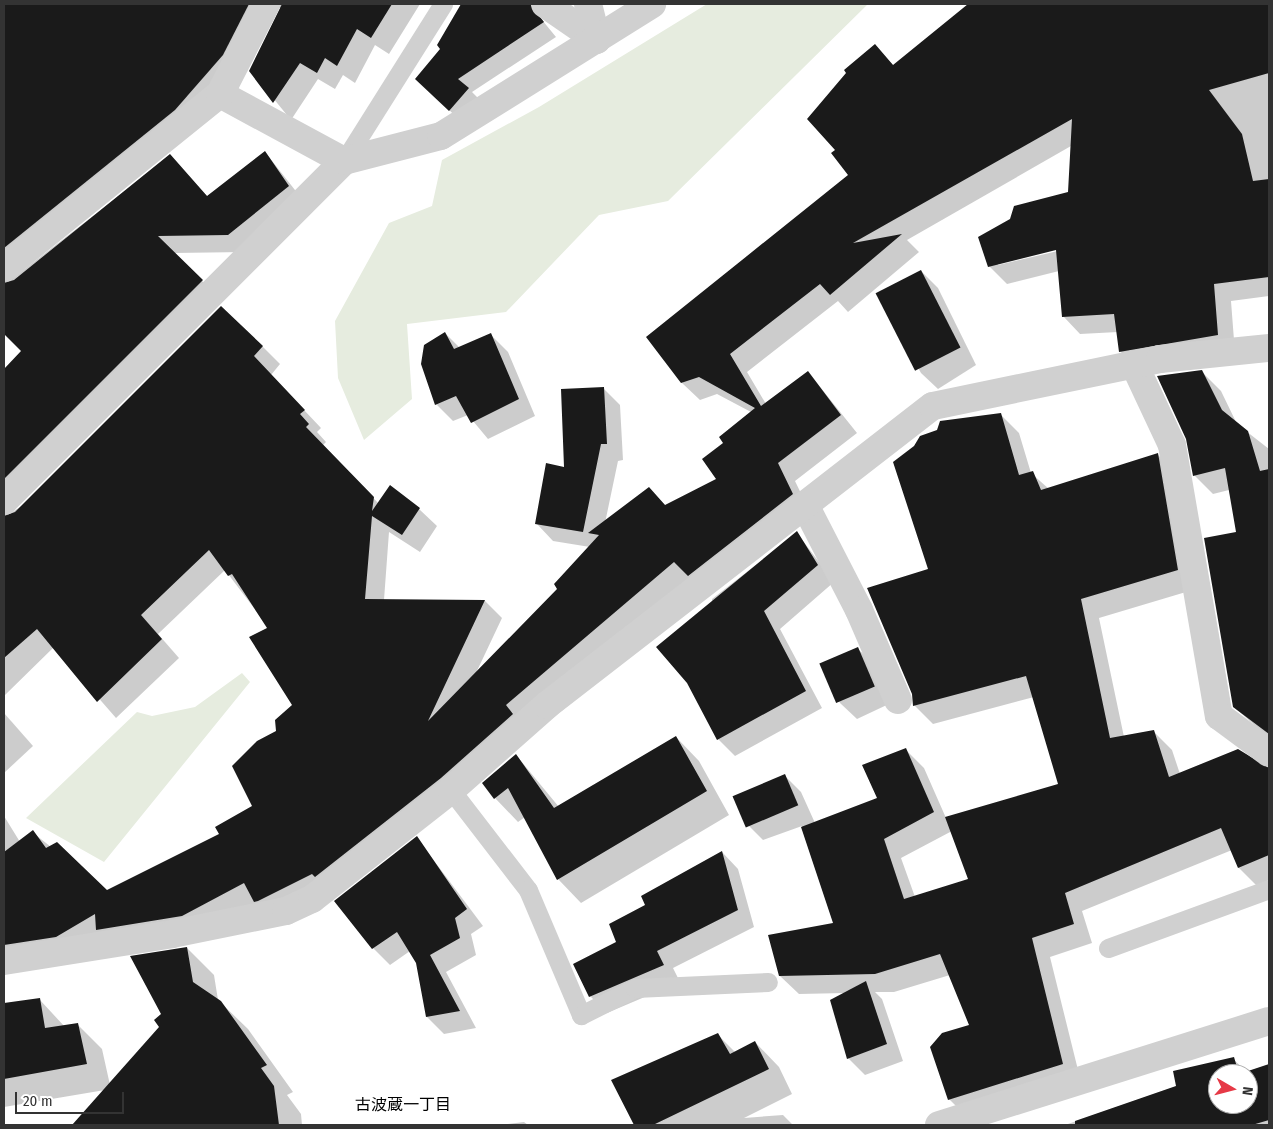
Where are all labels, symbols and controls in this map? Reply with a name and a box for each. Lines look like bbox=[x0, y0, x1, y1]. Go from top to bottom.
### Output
north arrow bbox=[1208, 1064, 1258, 1114]
scale bar bbox=[18, 1082, 126, 1114]
text: N bbox=[1238, 1086, 1256, 1096]
text: 20 m bbox=[23, 1092, 53, 1110]
district label: 古波蔵一丁目 bbox=[355, 1095, 451, 1115]

